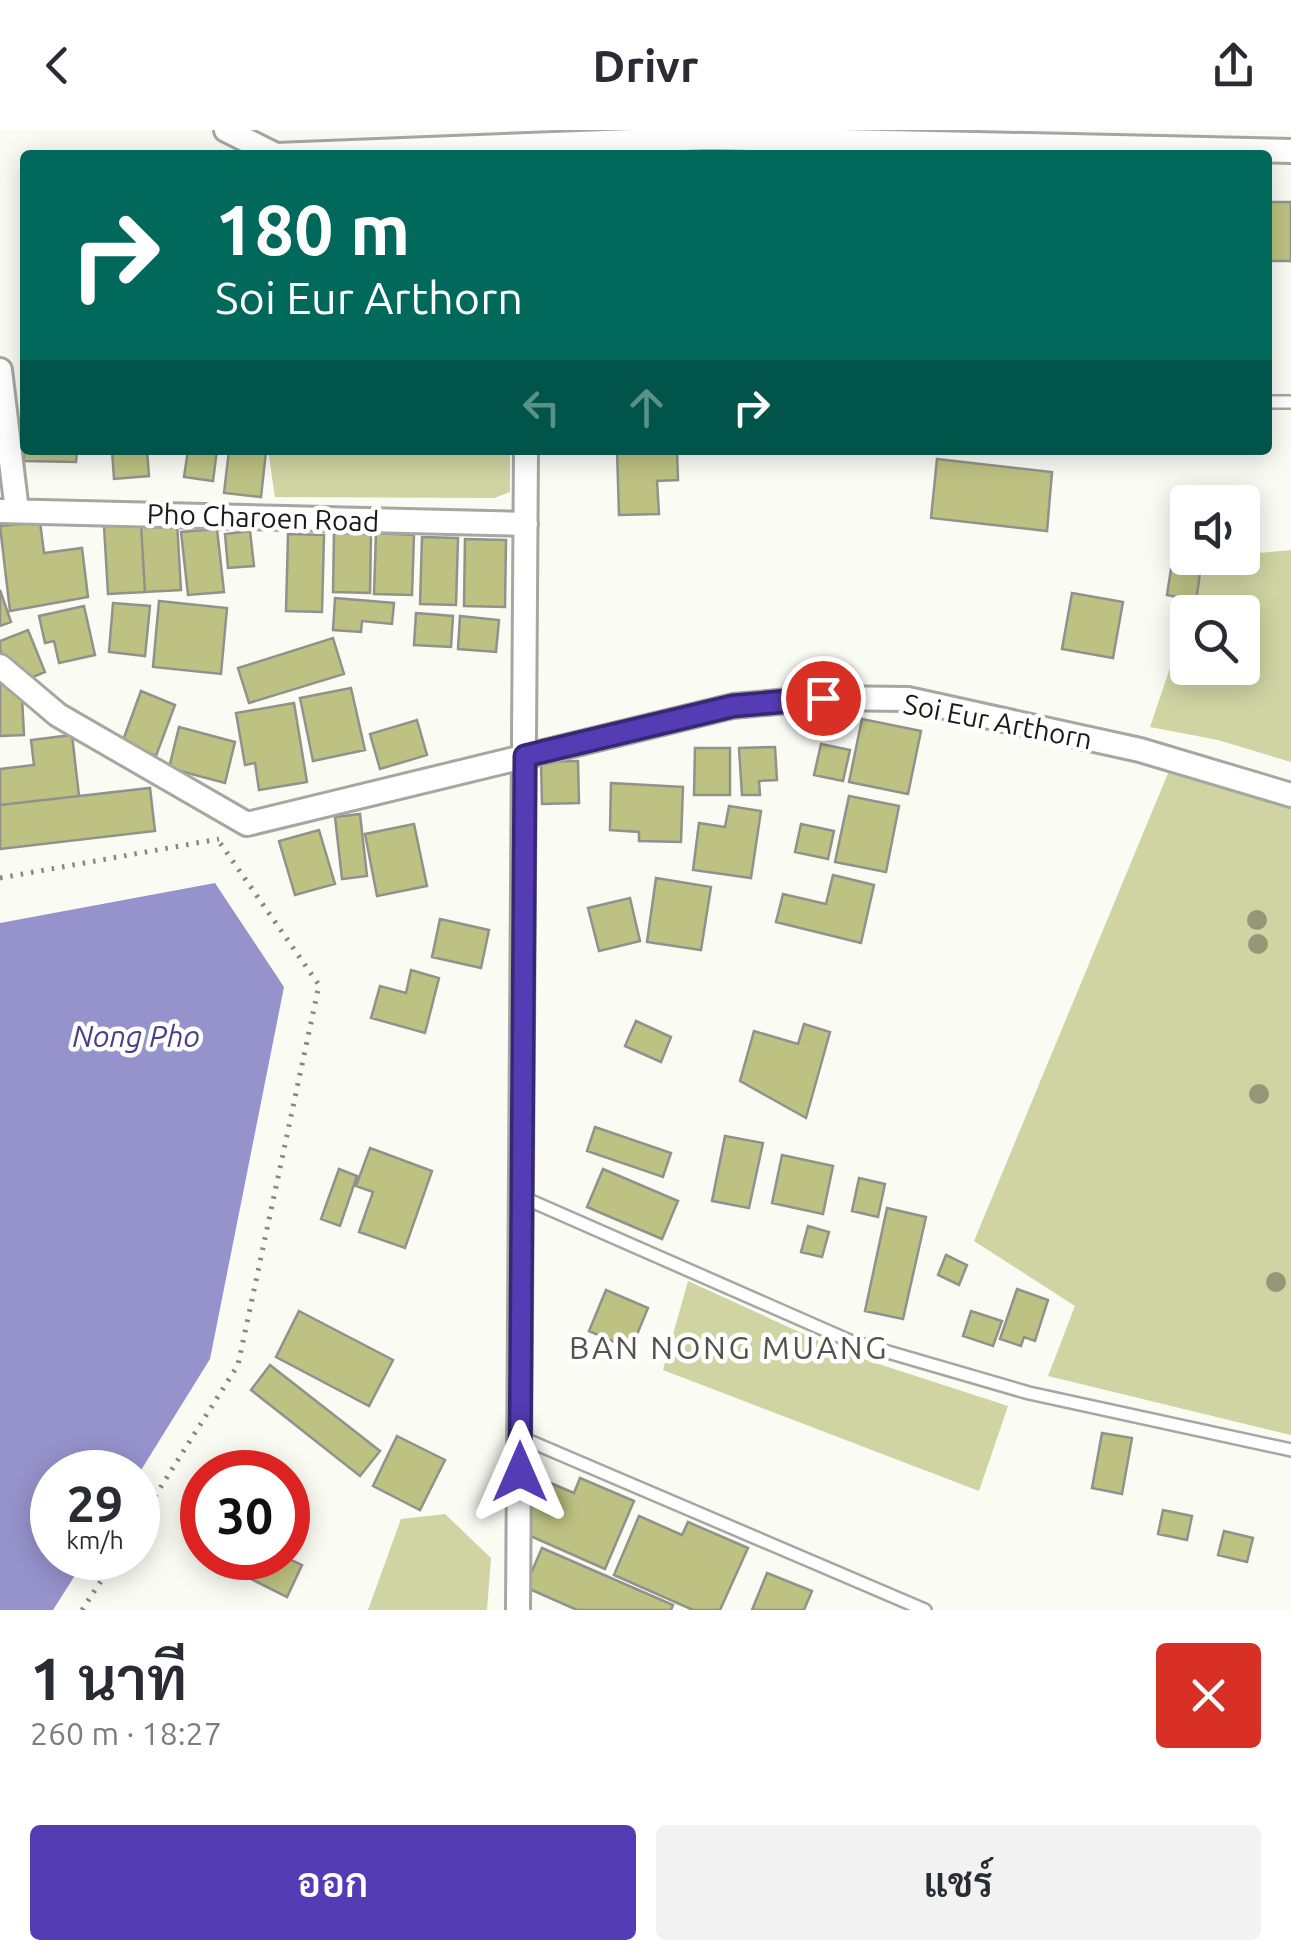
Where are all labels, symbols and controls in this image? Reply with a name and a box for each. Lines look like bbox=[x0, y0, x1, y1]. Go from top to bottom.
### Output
icon: back bbox=[30, 38, 85, 93]
icon: share bbox=[1206, 38, 1261, 93]
text: Drivr bbox=[593, 40, 698, 91]
icon: right bbox=[50, 190, 180, 320]
text: 180 m bbox=[215, 190, 410, 268]
text: Soi Eur Arthorn bbox=[215, 272, 523, 323]
icon: left bbox=[514, 380, 569, 435]
icon: ahead bbox=[619, 380, 674, 435]
icon: right bbox=[724, 380, 779, 435]
map controls bbox=[1170, 485, 1260, 685]
button: sound bbox=[1170, 485, 1260, 575]
street label: Pho Charoen Road bbox=[146, 497, 380, 537]
button: search bbox=[1170, 595, 1260, 685]
pin bbox=[781, 656, 866, 741]
icon: arrive bbox=[796, 671, 851, 726]
street label: Soi Eur Arthorn bbox=[901, 688, 1095, 754]
water label: Nong Pho bbox=[72, 1019, 200, 1053]
district label: BAN NONG MUANG bbox=[569, 1329, 889, 1365]
position arrow bbox=[468, 1420, 572, 1524]
speed limit sign: 30 bbox=[180, 1450, 310, 1580]
text: 29 bbox=[67, 1475, 123, 1531]
text: km/h bbox=[66, 1526, 124, 1554]
button: close bbox=[1156, 1643, 1261, 1748]
text: 1 นาที bbox=[30, 1644, 187, 1711]
text: 260 m · 18:27 bbox=[30, 1715, 222, 1751]
button: ออก bbox=[30, 1825, 636, 1940]
button: แชร์ bbox=[656, 1825, 1261, 1940]

